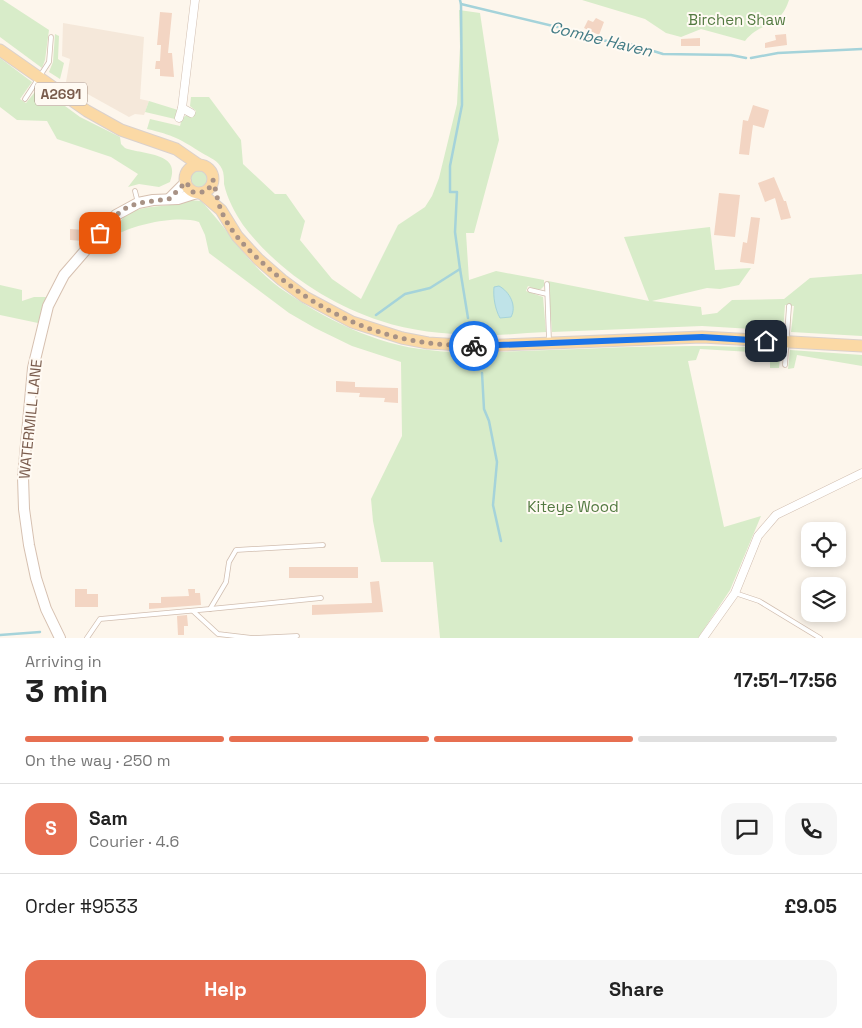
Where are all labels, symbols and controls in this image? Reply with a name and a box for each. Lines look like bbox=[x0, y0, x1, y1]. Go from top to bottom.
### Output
park label: Birchen Shaw bbox=[688, 10, 786, 29]
water label: Combe Haven bbox=[548, 16, 655, 62]
road number: A2691 bbox=[35, 82, 87, 106]
pin bbox=[79, 212, 121, 254]
icon: bag bbox=[86, 219, 114, 247]
pin bbox=[745, 320, 787, 362]
courier bbox=[449, 321, 499, 371]
icon: home bbox=[752, 327, 780, 355]
icon: bike bbox=[460, 332, 488, 360]
street label: WATERMILL LANE bbox=[14, 358, 46, 480]
park label: Kiteye Wood bbox=[527, 497, 619, 516]
map controls bbox=[801, 522, 846, 622]
button: locate bbox=[801, 522, 846, 567]
button: layers bbox=[801, 577, 846, 622]
text: Arriving in bbox=[25, 651, 102, 672]
text: 17:51–17:56 bbox=[734, 668, 837, 693]
text: 3 min bbox=[25, 671, 108, 711]
text: On the way · 250 m bbox=[25, 750, 170, 771]
button: chat bbox=[721, 803, 773, 855]
button: phone bbox=[785, 803, 837, 855]
text: Sam bbox=[89, 806, 128, 831]
text: S bbox=[45, 816, 57, 841]
text: Courier · 4.6 bbox=[89, 831, 179, 852]
text: Order #9533 bbox=[25, 894, 138, 919]
text: £9.05 bbox=[784, 894, 837, 919]
button: Help bbox=[25, 960, 426, 1018]
button: Share bbox=[436, 960, 837, 1018]

